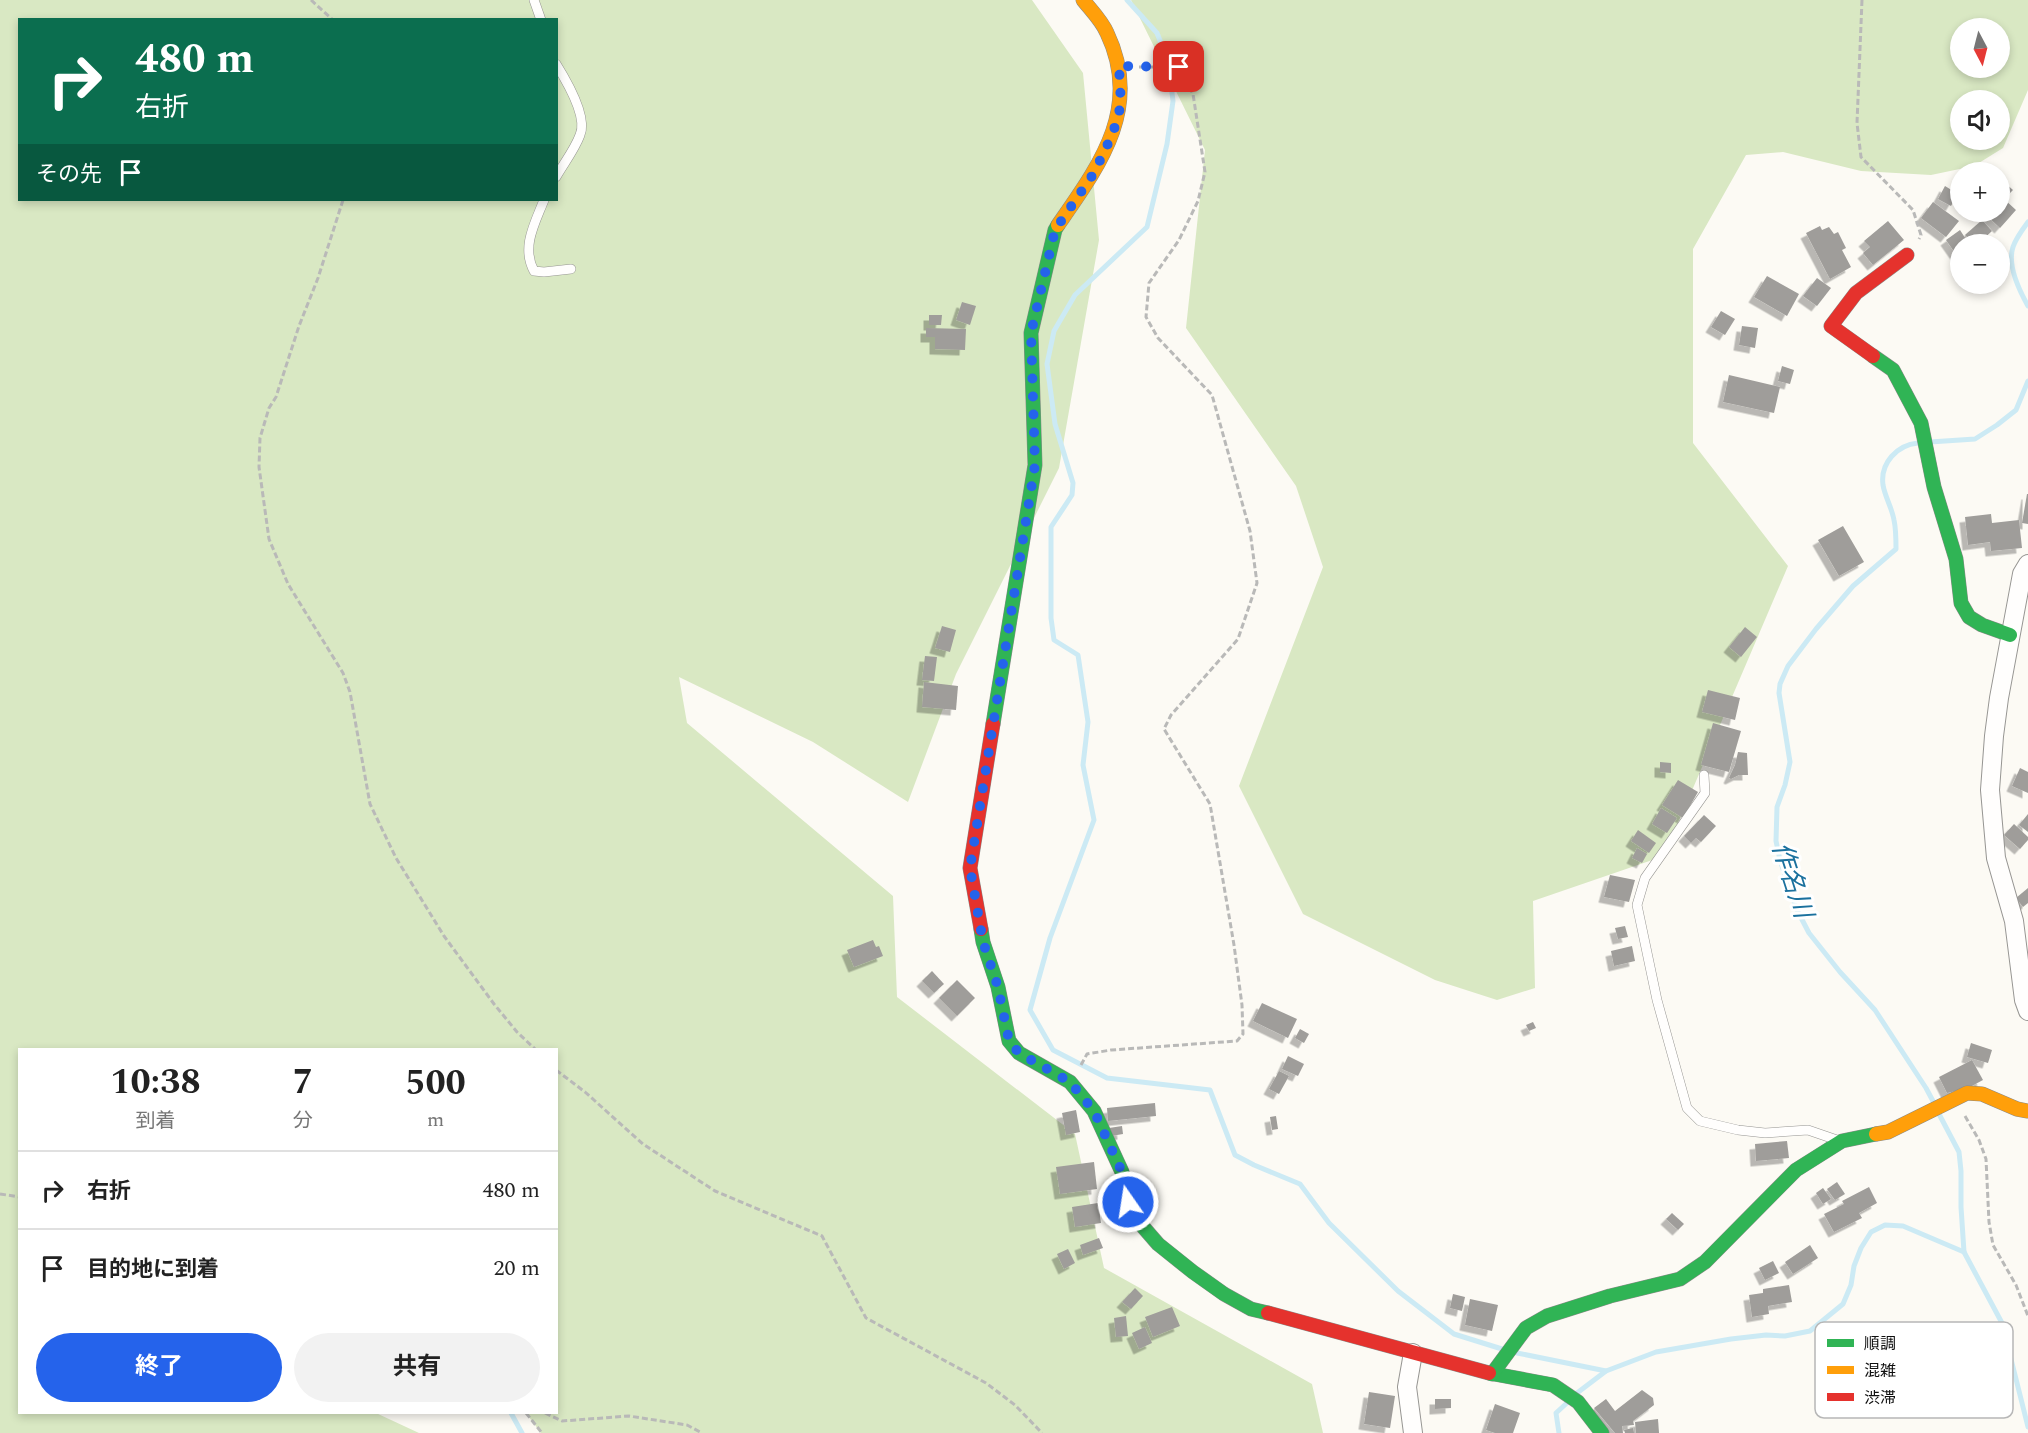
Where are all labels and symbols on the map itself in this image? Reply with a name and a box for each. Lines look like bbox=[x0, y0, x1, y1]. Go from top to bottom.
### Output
north arrow bbox=[1950, 18, 2010, 78]
pin bbox=[1153, 41, 1204, 92]
water label: 作名川 bbox=[1761, 837, 1824, 926]
position arrow bbox=[1096, 1170, 1160, 1234]
legend bbox=[1815, 1322, 2013, 1418]
text: 順調 bbox=[1864, 1332, 1896, 1356]
text: 混雑 bbox=[1864, 1359, 1896, 1383]
text: 渋滞 bbox=[1864, 1386, 1896, 1410]

